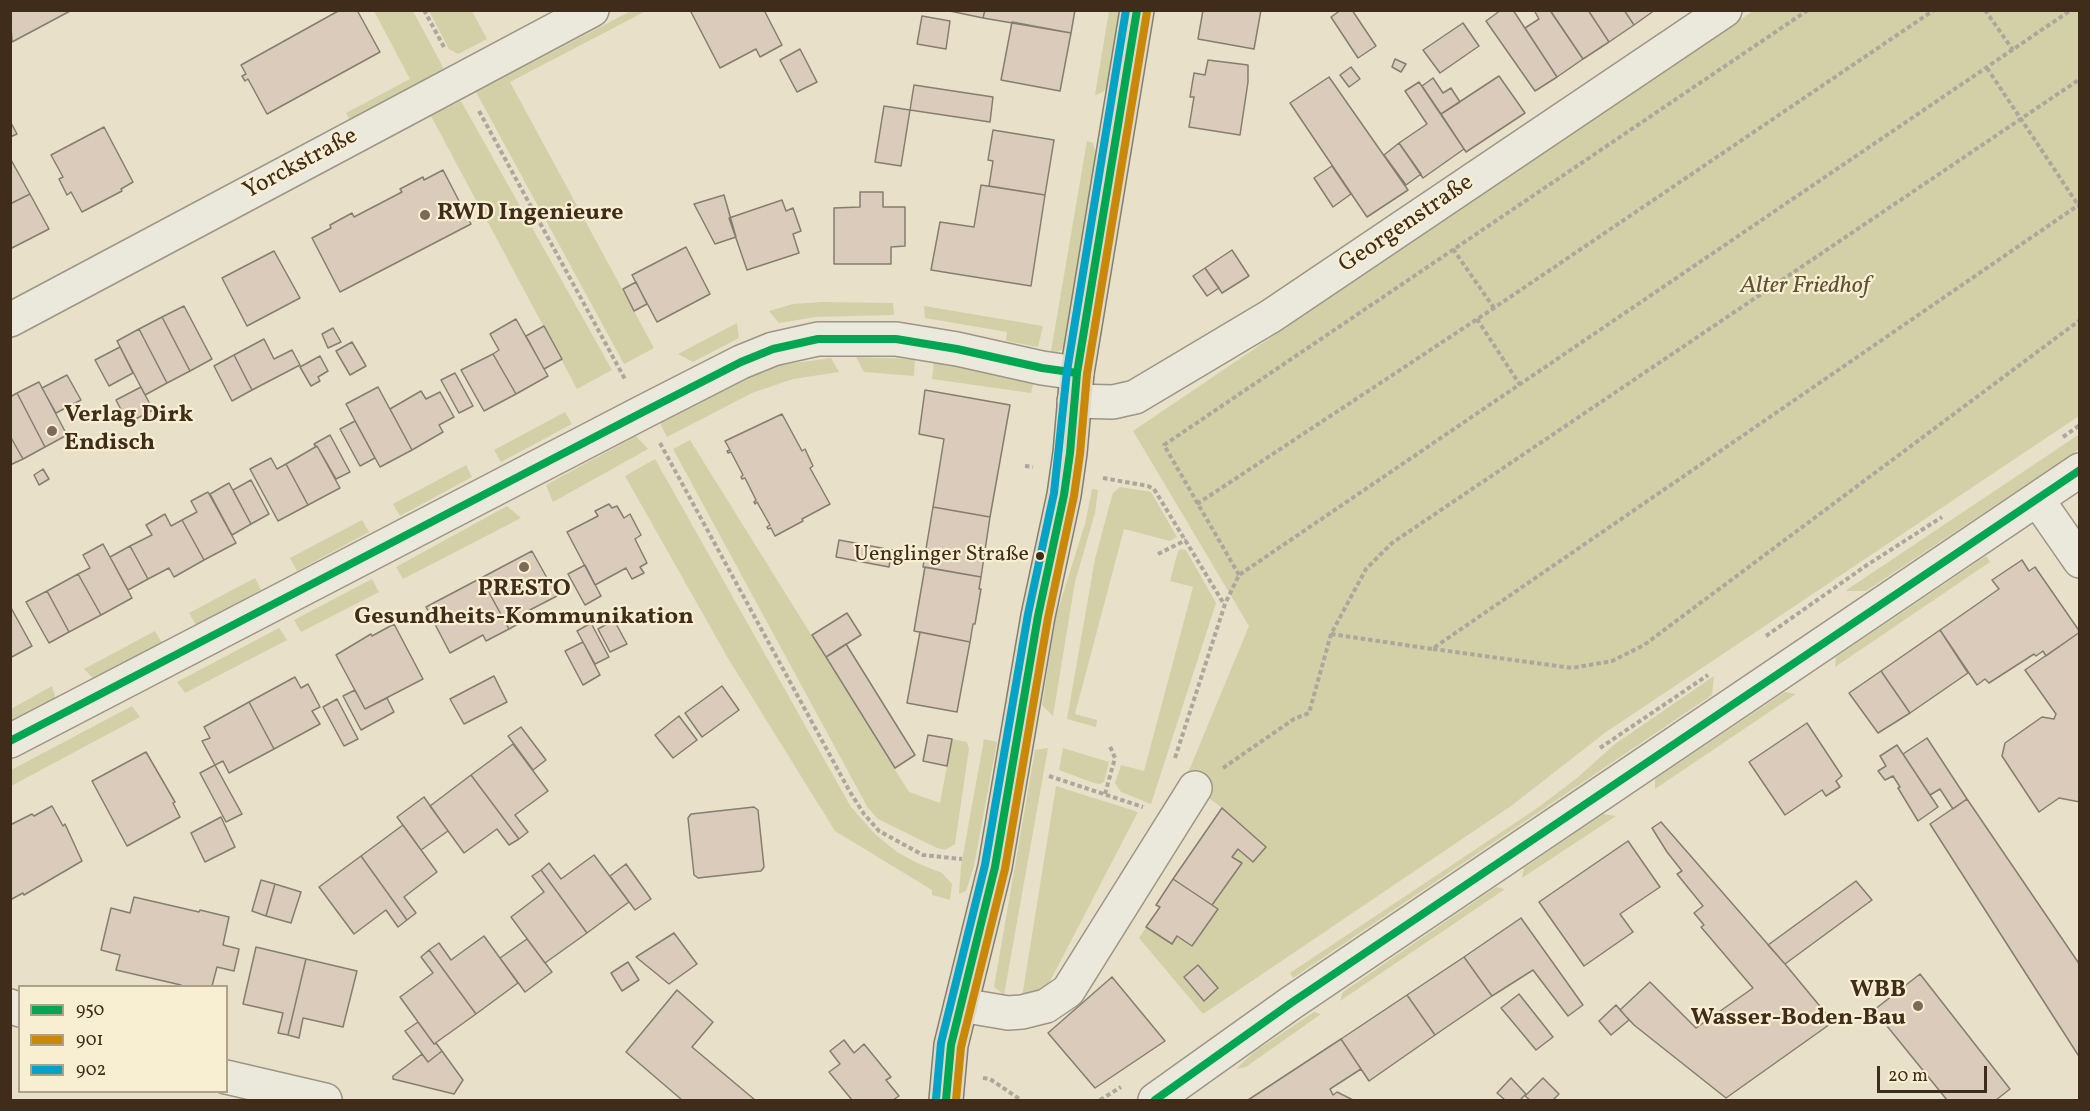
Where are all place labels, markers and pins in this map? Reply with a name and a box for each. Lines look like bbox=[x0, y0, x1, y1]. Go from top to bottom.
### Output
place label: RWD Ingenieure bbox=[437, 201, 624, 229]
marker: RWD Ingenieure bbox=[418, 208, 432, 222]
place label: Verlag Dirk Endisch bbox=[64, 403, 193, 459]
marker: Verlag Dirk Endisch bbox=[45, 424, 59, 438]
place label: Uenglinger Straße bbox=[854, 543, 1029, 569]
marker: Uenglinger Straße bbox=[1034, 550, 1046, 562]
marker: PRESTO Gesundheits-Kommunikation bbox=[517, 560, 531, 574]
place label: PRESTO Gesundheits-Kommunikation bbox=[354, 577, 694, 633]
place label: WBB Wasser-Boden-Bau bbox=[1690, 978, 1906, 1034]
marker: WBB Wasser-Boden-Bau bbox=[1911, 999, 1925, 1013]

